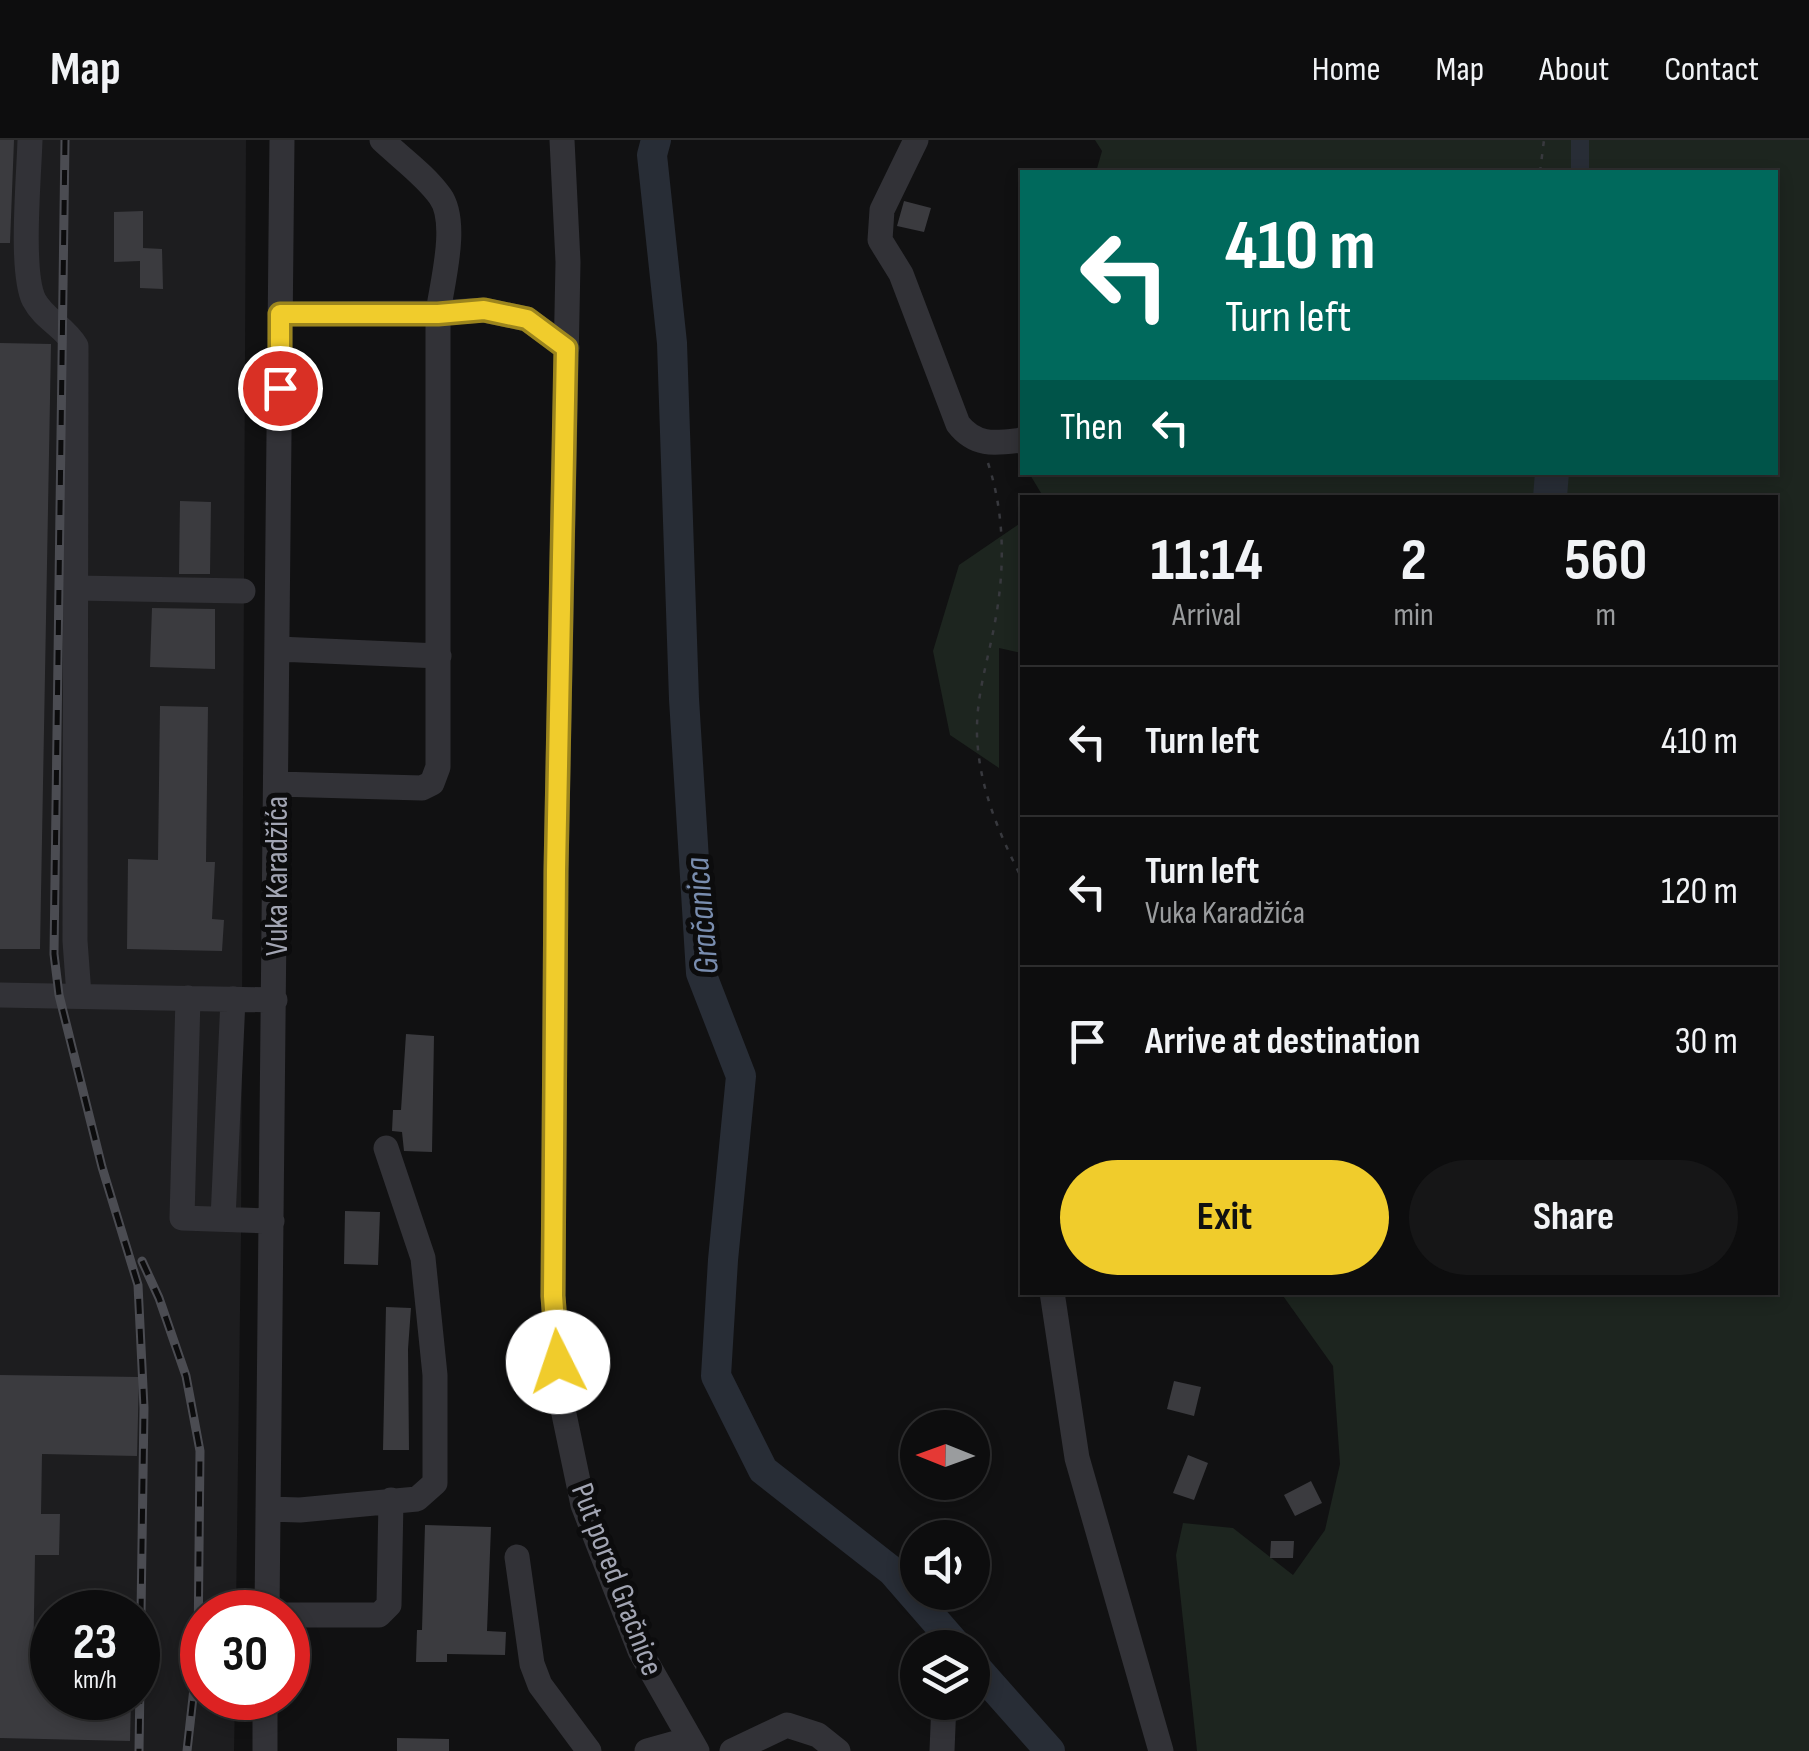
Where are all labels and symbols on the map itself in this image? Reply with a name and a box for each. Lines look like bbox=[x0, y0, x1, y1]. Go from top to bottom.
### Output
pin bbox=[238, 346, 323, 431]
street label: Vuka Karadžića bbox=[258, 796, 297, 956]
water label: Gračanica bbox=[676, 855, 729, 976]
position arrow bbox=[506, 1310, 610, 1414]
north arrow bbox=[900, 1410, 990, 1500]
street label: Put pored Gračnice bbox=[562, 1478, 671, 1681]
speed limit sign: 30 bbox=[180, 1590, 310, 1720]

